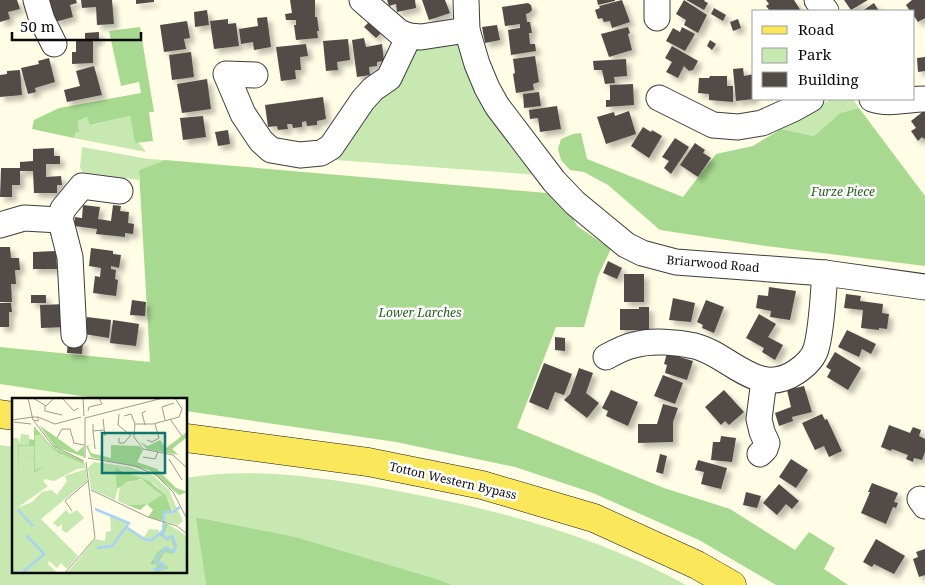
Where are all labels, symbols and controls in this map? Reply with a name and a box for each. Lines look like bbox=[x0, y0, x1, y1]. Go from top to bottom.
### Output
scale bar bbox=[12, 10, 141, 42]
legend bbox=[752, 10, 915, 100]
text: 50 m bbox=[20, 16, 55, 36]
text: Road bbox=[798, 19, 834, 39]
text: Park bbox=[798, 44, 832, 64]
text: Building bbox=[798, 69, 859, 89]
park label: Furze Piece bbox=[810, 183, 875, 200]
street label: Briarwood Road bbox=[666, 251, 761, 276]
park label: Lower Larches bbox=[377, 304, 462, 321]
inset map bbox=[12, 398, 188, 572]
street label: Totton Western Bypass bbox=[388, 458, 518, 503]

